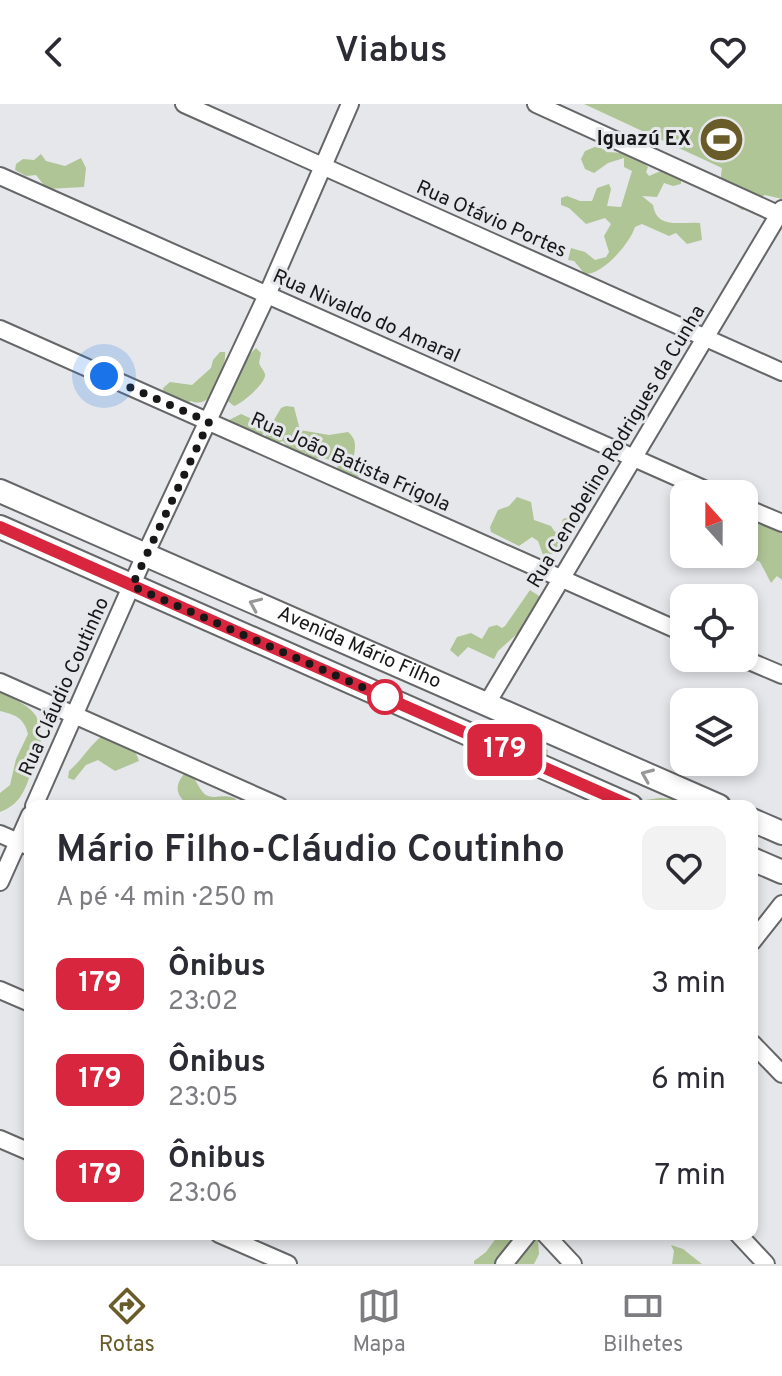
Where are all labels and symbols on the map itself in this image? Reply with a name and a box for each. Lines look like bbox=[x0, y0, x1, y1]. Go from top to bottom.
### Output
sports icon: Iguazú EX bbox=[698, 116, 746, 164]
place label: Iguazú EX bbox=[597, 127, 691, 153]
street label: Rua Otávio Portes bbox=[412, 175, 570, 265]
street label: Rua Nivaldo do Amaral bbox=[268, 264, 464, 370]
street label: Rua Cenobelino Rodrigues da Cunha bbox=[522, 301, 712, 593]
your location bbox=[84, 356, 124, 396]
street label: Rua João Batista Frigola bbox=[246, 407, 454, 519]
north arrow bbox=[670, 480, 758, 568]
street label: Rua Cláudio Coutinho bbox=[14, 593, 116, 781]
one-way arrow bbox=[249, 597, 263, 613]
street label: Avenida Mário Filho bbox=[273, 601, 445, 696]
unlabelled marker bbox=[368, 680, 402, 714]
line badge: 179 bbox=[459, 724, 551, 776]
one-way arrow bbox=[641, 769, 656, 785]

